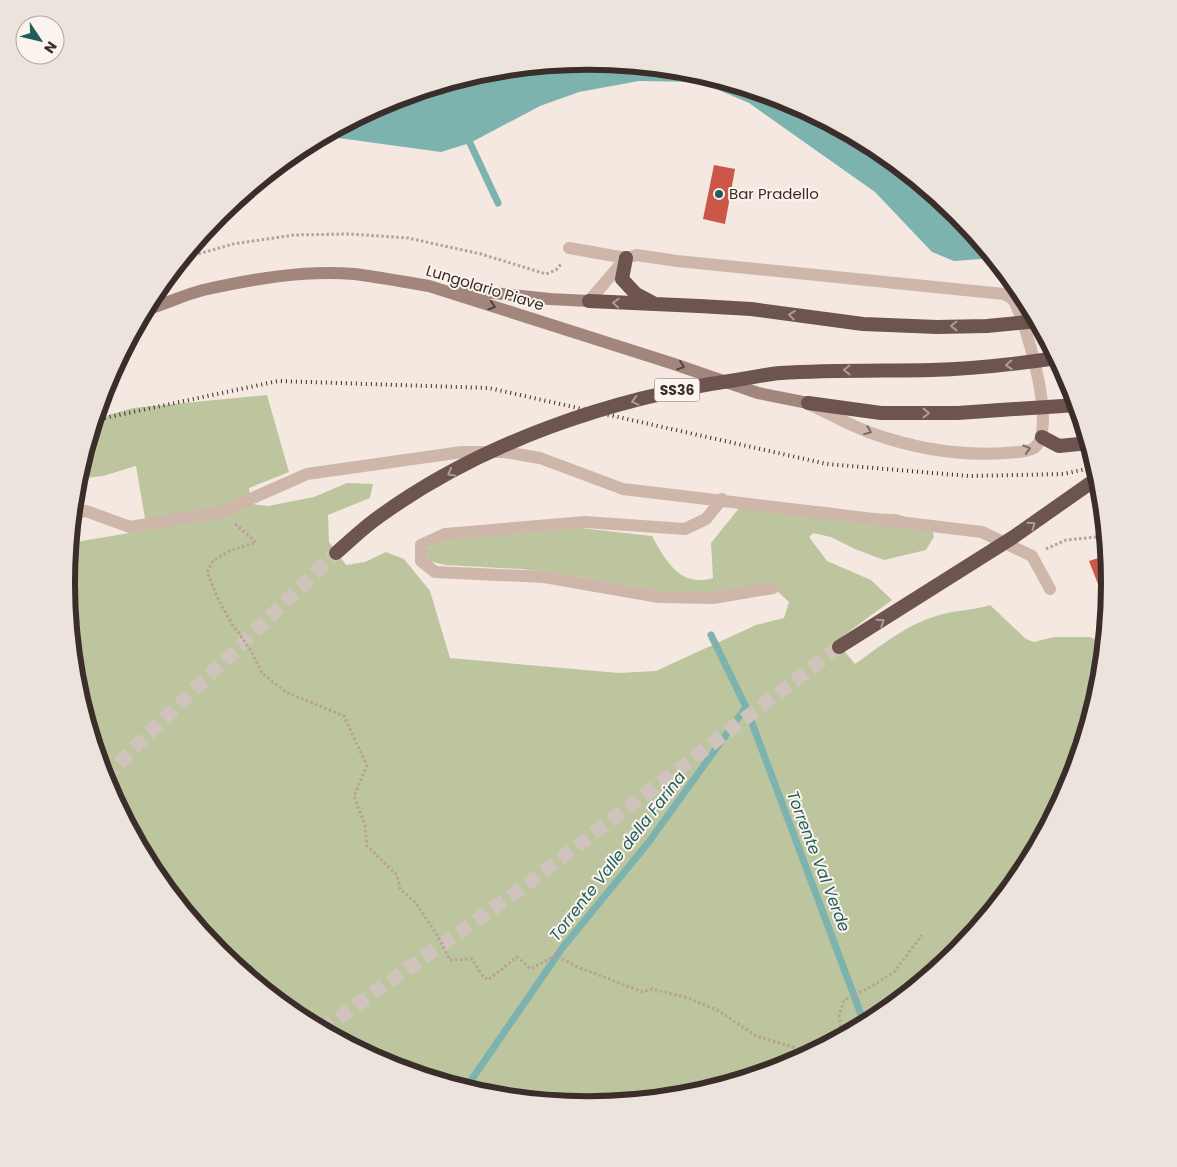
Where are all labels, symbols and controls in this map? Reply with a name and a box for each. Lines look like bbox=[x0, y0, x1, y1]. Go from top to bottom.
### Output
north arrow bbox=[15, 15, 65, 65]
text: N bbox=[39, 37, 62, 58]
place label: Bar Pradello bbox=[729, 183, 819, 204]
marker: Bar Pradello bbox=[713, 188, 725, 200]
street label: Lungolario Piave bbox=[424, 260, 547, 315]
one-way arrow bbox=[611, 297, 619, 308]
one-way arrow bbox=[488, 301, 496, 311]
one-way arrow bbox=[788, 310, 797, 320]
one-way arrow bbox=[950, 321, 958, 332]
one-way arrow bbox=[1005, 359, 1013, 370]
one-way arrow bbox=[676, 361, 684, 371]
one-way arrow bbox=[842, 365, 850, 376]
road number: SS36 bbox=[654, 378, 700, 402]
one-way arrow bbox=[631, 395, 639, 405]
one-way arrow bbox=[922, 408, 930, 418]
one-way arrow bbox=[863, 425, 872, 436]
one-way arrow bbox=[1023, 444, 1031, 455]
one-way arrow bbox=[448, 466, 457, 476]
one-way arrow bbox=[1026, 522, 1036, 531]
one-way arrow bbox=[876, 619, 885, 629]
water label: Torrente Valle della Farina bbox=[544, 766, 691, 946]
water label: Torrente Val Verde bbox=[781, 787, 856, 935]

